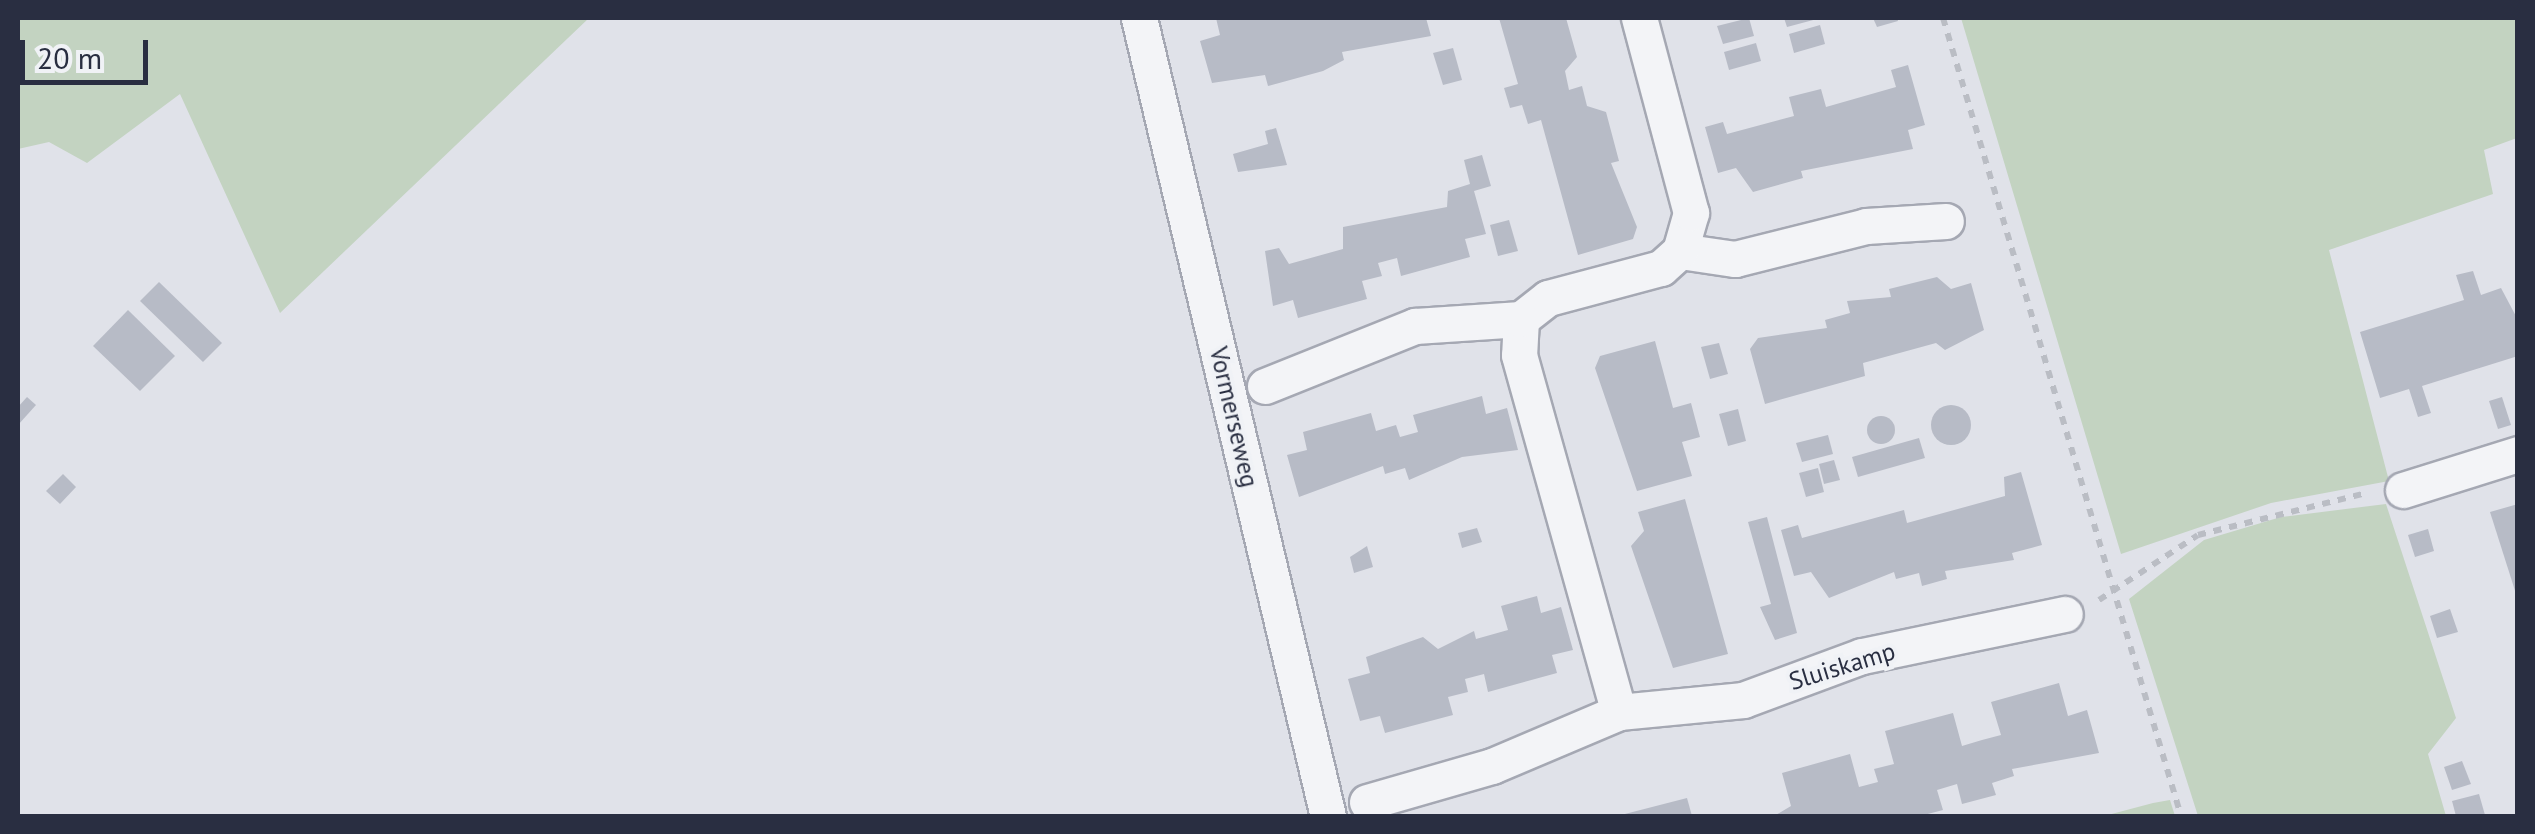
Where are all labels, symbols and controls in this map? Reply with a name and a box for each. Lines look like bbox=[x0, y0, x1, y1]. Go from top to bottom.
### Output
scale bar bbox=[25, 20, 152, 82]
text: 20 m bbox=[37, 38, 102, 77]
street label: Vormerseweg bbox=[1203, 344, 1265, 490]
street label: Sluiskamp bbox=[1785, 636, 1899, 696]

